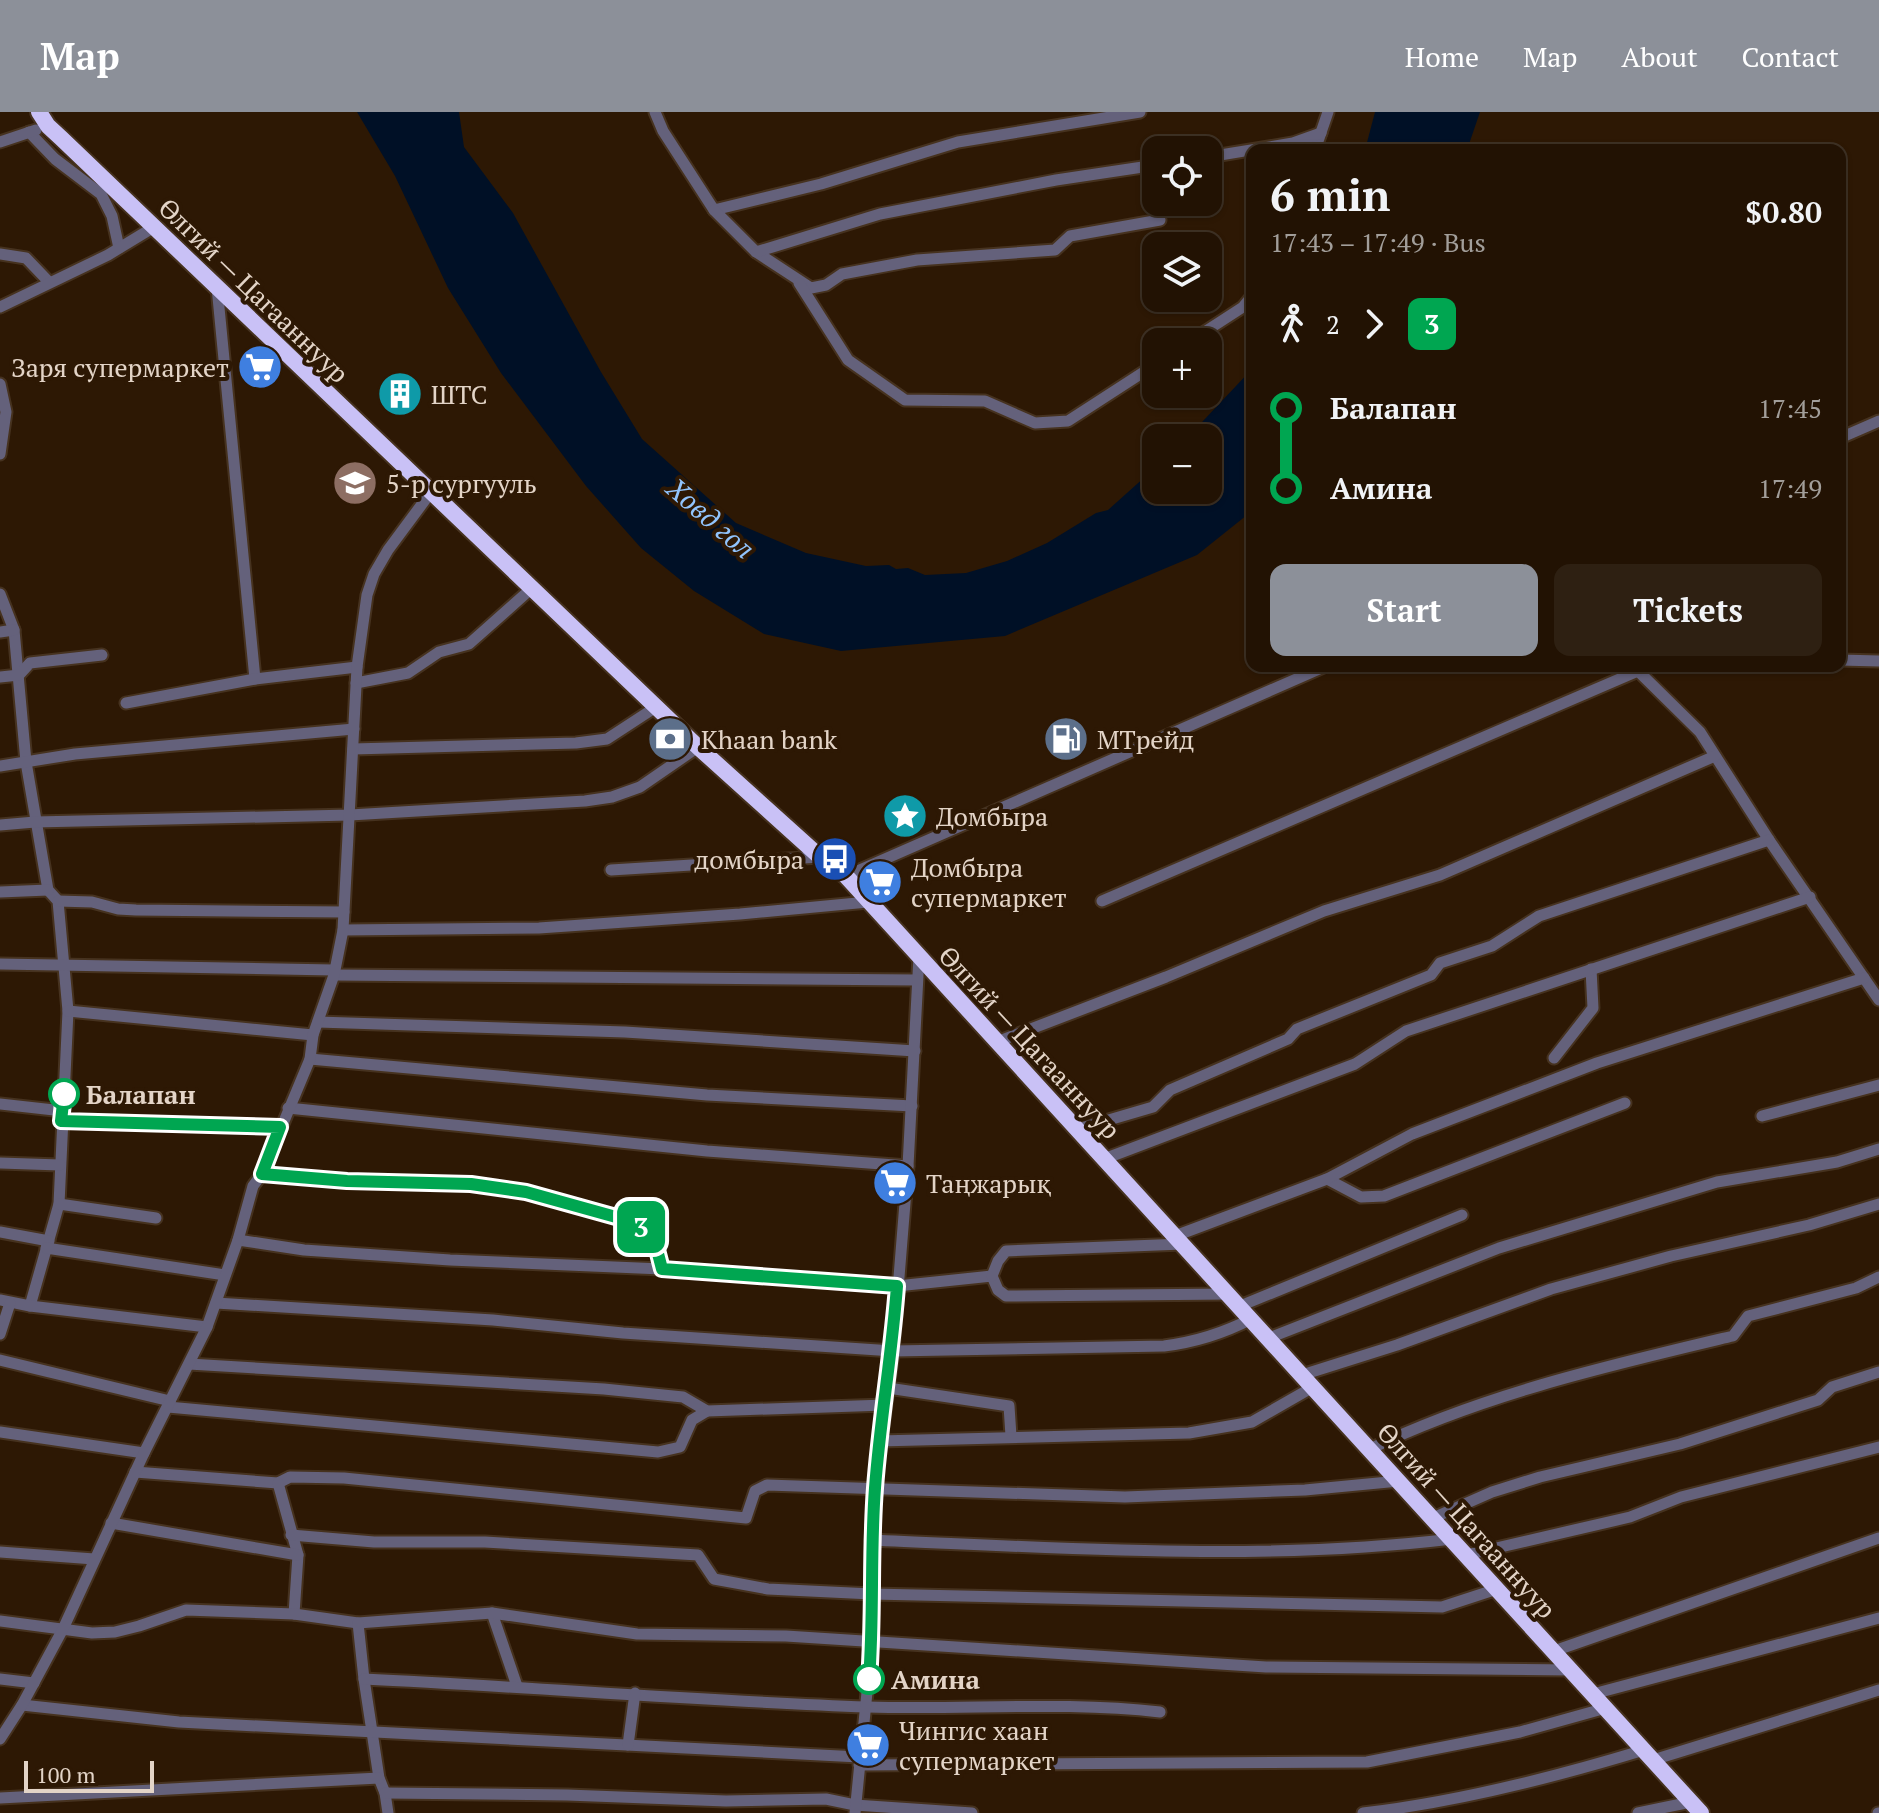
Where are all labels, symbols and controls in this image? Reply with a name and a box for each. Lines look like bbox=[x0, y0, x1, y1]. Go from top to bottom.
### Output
text: Map bbox=[40, 31, 120, 81]
text: Home bbox=[1405, 38, 1479, 75]
text: Map bbox=[1523, 38, 1577, 75]
text: About bbox=[1621, 38, 1698, 75]
text: Contact bbox=[1742, 38, 1839, 75]
map controls bbox=[1142, 136, 1222, 504]
button: locate bbox=[1142, 136, 1222, 216]
text: 6 min bbox=[1270, 165, 1390, 224]
street label: Өлгий — Цагааннуур bbox=[152, 190, 356, 390]
text: $0.80 bbox=[1745, 192, 1822, 232]
text: 17:43 – 17:49 · Bus bbox=[1270, 225, 1486, 259]
button: layers bbox=[1142, 232, 1222, 312]
icon: walk bbox=[1270, 302, 1314, 346]
icon: forward bbox=[1352, 302, 1396, 346]
text: 3 bbox=[1424, 305, 1440, 342]
text: 2 bbox=[1326, 307, 1340, 341]
button: + bbox=[1142, 328, 1222, 408]
supermarket icon: Заря супермаркет bbox=[236, 343, 284, 391]
place label: Заря супермаркет bbox=[11, 350, 229, 384]
building icon: ШТС bbox=[376, 370, 424, 418]
place label: ШТС bbox=[431, 377, 487, 411]
text: Балапан bbox=[1330, 388, 1457, 428]
text: 17:45 bbox=[1758, 391, 1822, 425]
button: − bbox=[1142, 424, 1222, 504]
school or university icon: 5-р сургууль bbox=[331, 459, 379, 507]
place label: 5-р сургууль bbox=[386, 466, 537, 500]
water label: Ховд гол bbox=[658, 468, 763, 566]
text: Амина bbox=[1330, 468, 1433, 508]
text: 17:49 bbox=[1758, 471, 1822, 505]
button: Start bbox=[1270, 564, 1538, 656]
button: Tickets bbox=[1554, 564, 1822, 656]
bank icon: Khaan bank bbox=[646, 715, 694, 763]
fuel station icon: MTрейд bbox=[1042, 715, 1090, 763]
place label: Khaan bank bbox=[701, 722, 838, 756]
place label: MTрейд bbox=[1097, 722, 1194, 756]
place icon: Домбыра bbox=[881, 792, 929, 840]
place label: Домбыра bbox=[936, 799, 1048, 833]
bus stop icon: домбыра bbox=[811, 835, 859, 883]
place label: домбыра bbox=[694, 842, 804, 876]
place label: Домбыра супермаркет bbox=[911, 850, 1067, 914]
supermarket icon: Домбыра супермаркет bbox=[856, 858, 904, 906]
street label: Өлгий — Цагааннуур bbox=[932, 938, 1128, 1146]
place label: Балапан bbox=[86, 1077, 196, 1111]
marker: Балапан bbox=[49, 1079, 79, 1109]
supermarket icon: Таңжарық bbox=[871, 1159, 919, 1207]
place label: Таңжарық bbox=[926, 1166, 1051, 1200]
line badge: 3 bbox=[615, 1201, 667, 1253]
text: 3 bbox=[633, 1208, 649, 1245]
street label: Өлгий — Цагааннуур bbox=[1370, 1415, 1564, 1625]
place label: Амина bbox=[891, 1662, 980, 1696]
marker: Амина bbox=[854, 1664, 884, 1694]
place label: Чингис хаан супермаркет bbox=[899, 1713, 1055, 1777]
supermarket icon: Чингис хаан супермаркет bbox=[844, 1721, 892, 1769]
scale bar bbox=[24, 1757, 154, 1793]
text: 100 m bbox=[36, 1760, 96, 1789]

